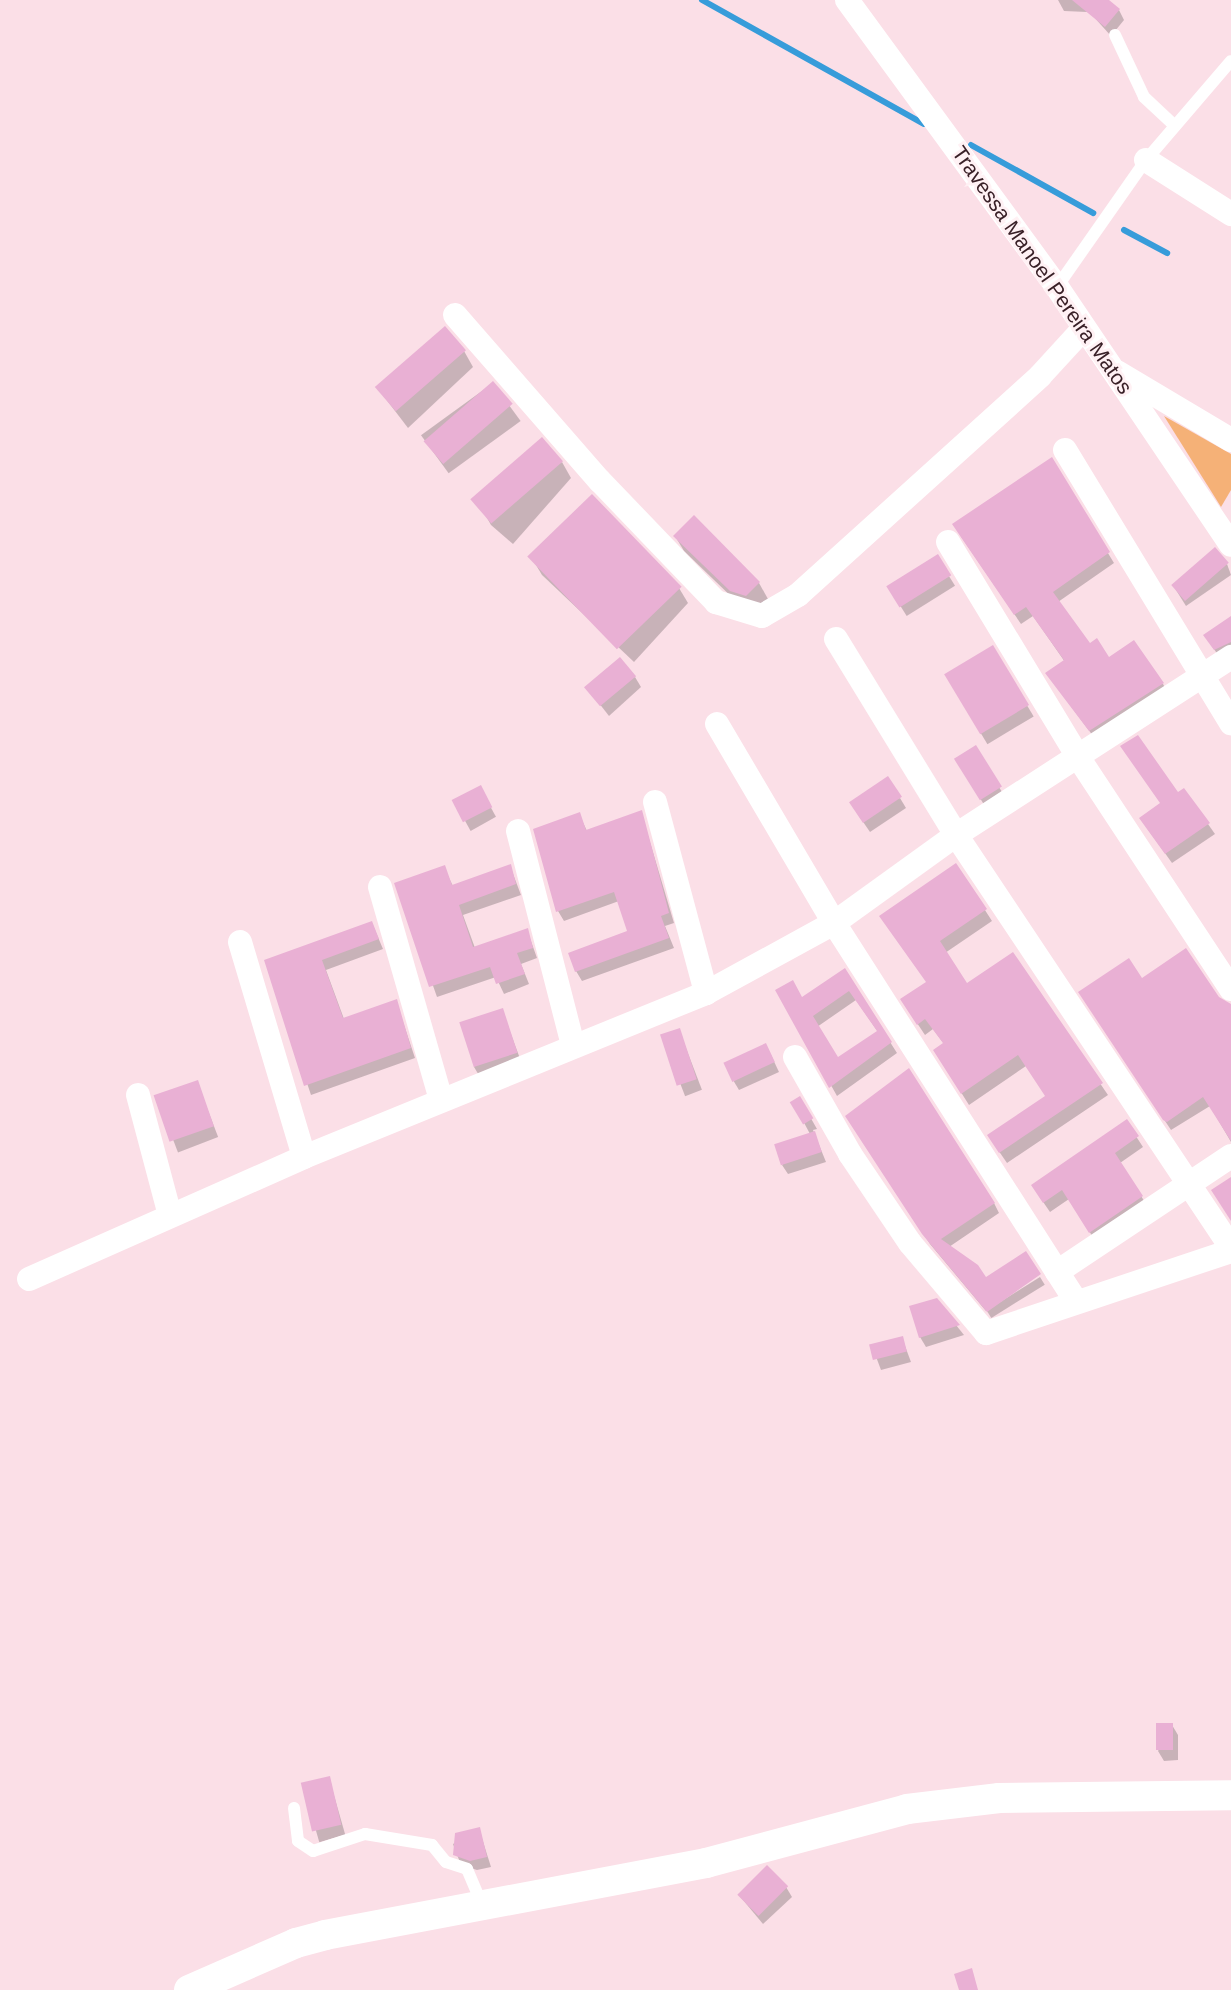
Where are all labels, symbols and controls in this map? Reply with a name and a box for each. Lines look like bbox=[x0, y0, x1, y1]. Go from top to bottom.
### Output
street label: Travessa Manoel Pereira Matos bbox=[947, 141, 1137, 399]

